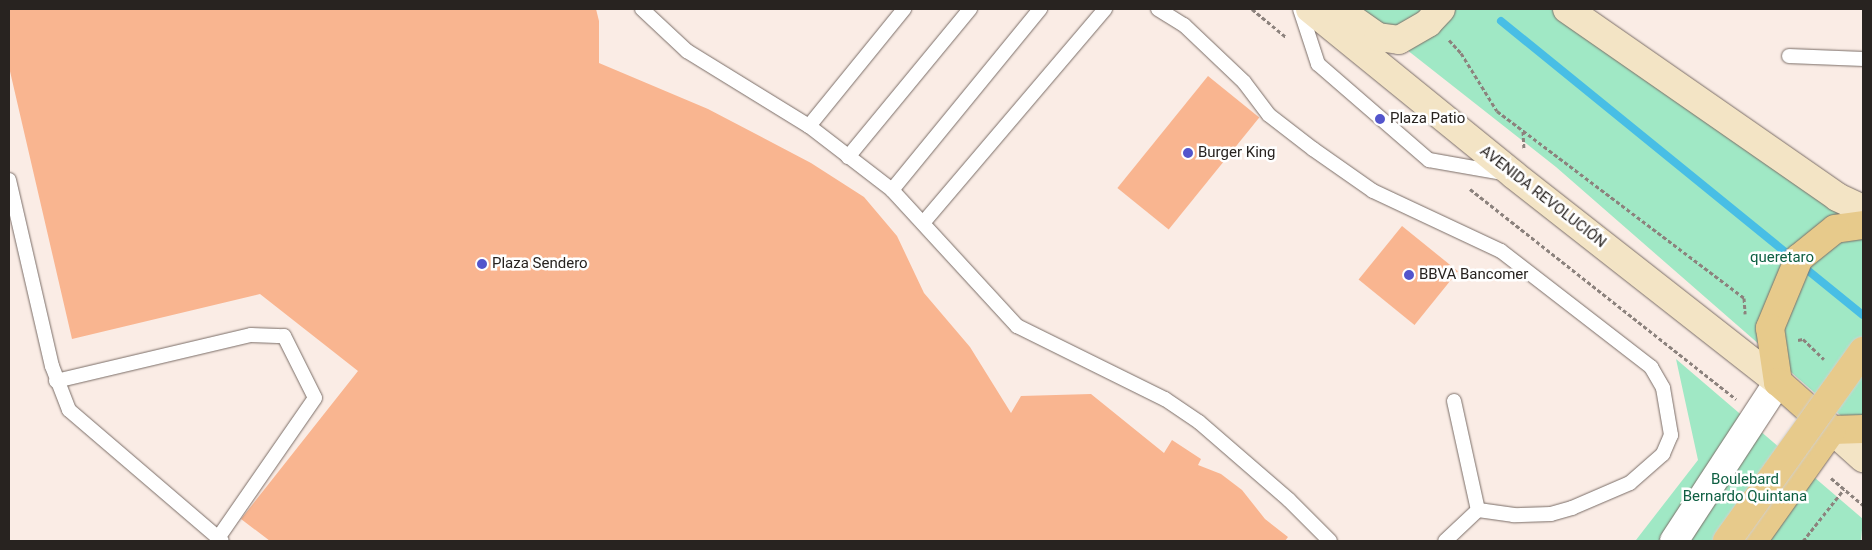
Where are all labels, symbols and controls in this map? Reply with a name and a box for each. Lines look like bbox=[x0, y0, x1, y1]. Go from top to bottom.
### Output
place label: Plaza Patio bbox=[1390, 110, 1465, 128]
marker: Plaza Patio bbox=[1374, 113, 1386, 125]
street label: AVENIDA REVOLUCIÓN bbox=[1476, 142, 1610, 252]
place label: Burger King bbox=[1198, 144, 1276, 162]
marker: Burger King bbox=[1182, 147, 1194, 159]
park label: queretaro bbox=[1750, 249, 1814, 267]
place label: Plaza Sendero bbox=[492, 255, 588, 273]
marker: Plaza Sendero bbox=[476, 258, 488, 270]
place label: BBVA Bancomer bbox=[1419, 266, 1528, 284]
marker: BBVA Bancomer bbox=[1403, 269, 1415, 281]
park label: Boulebard Bernardo Quintana bbox=[1683, 470, 1807, 505]

